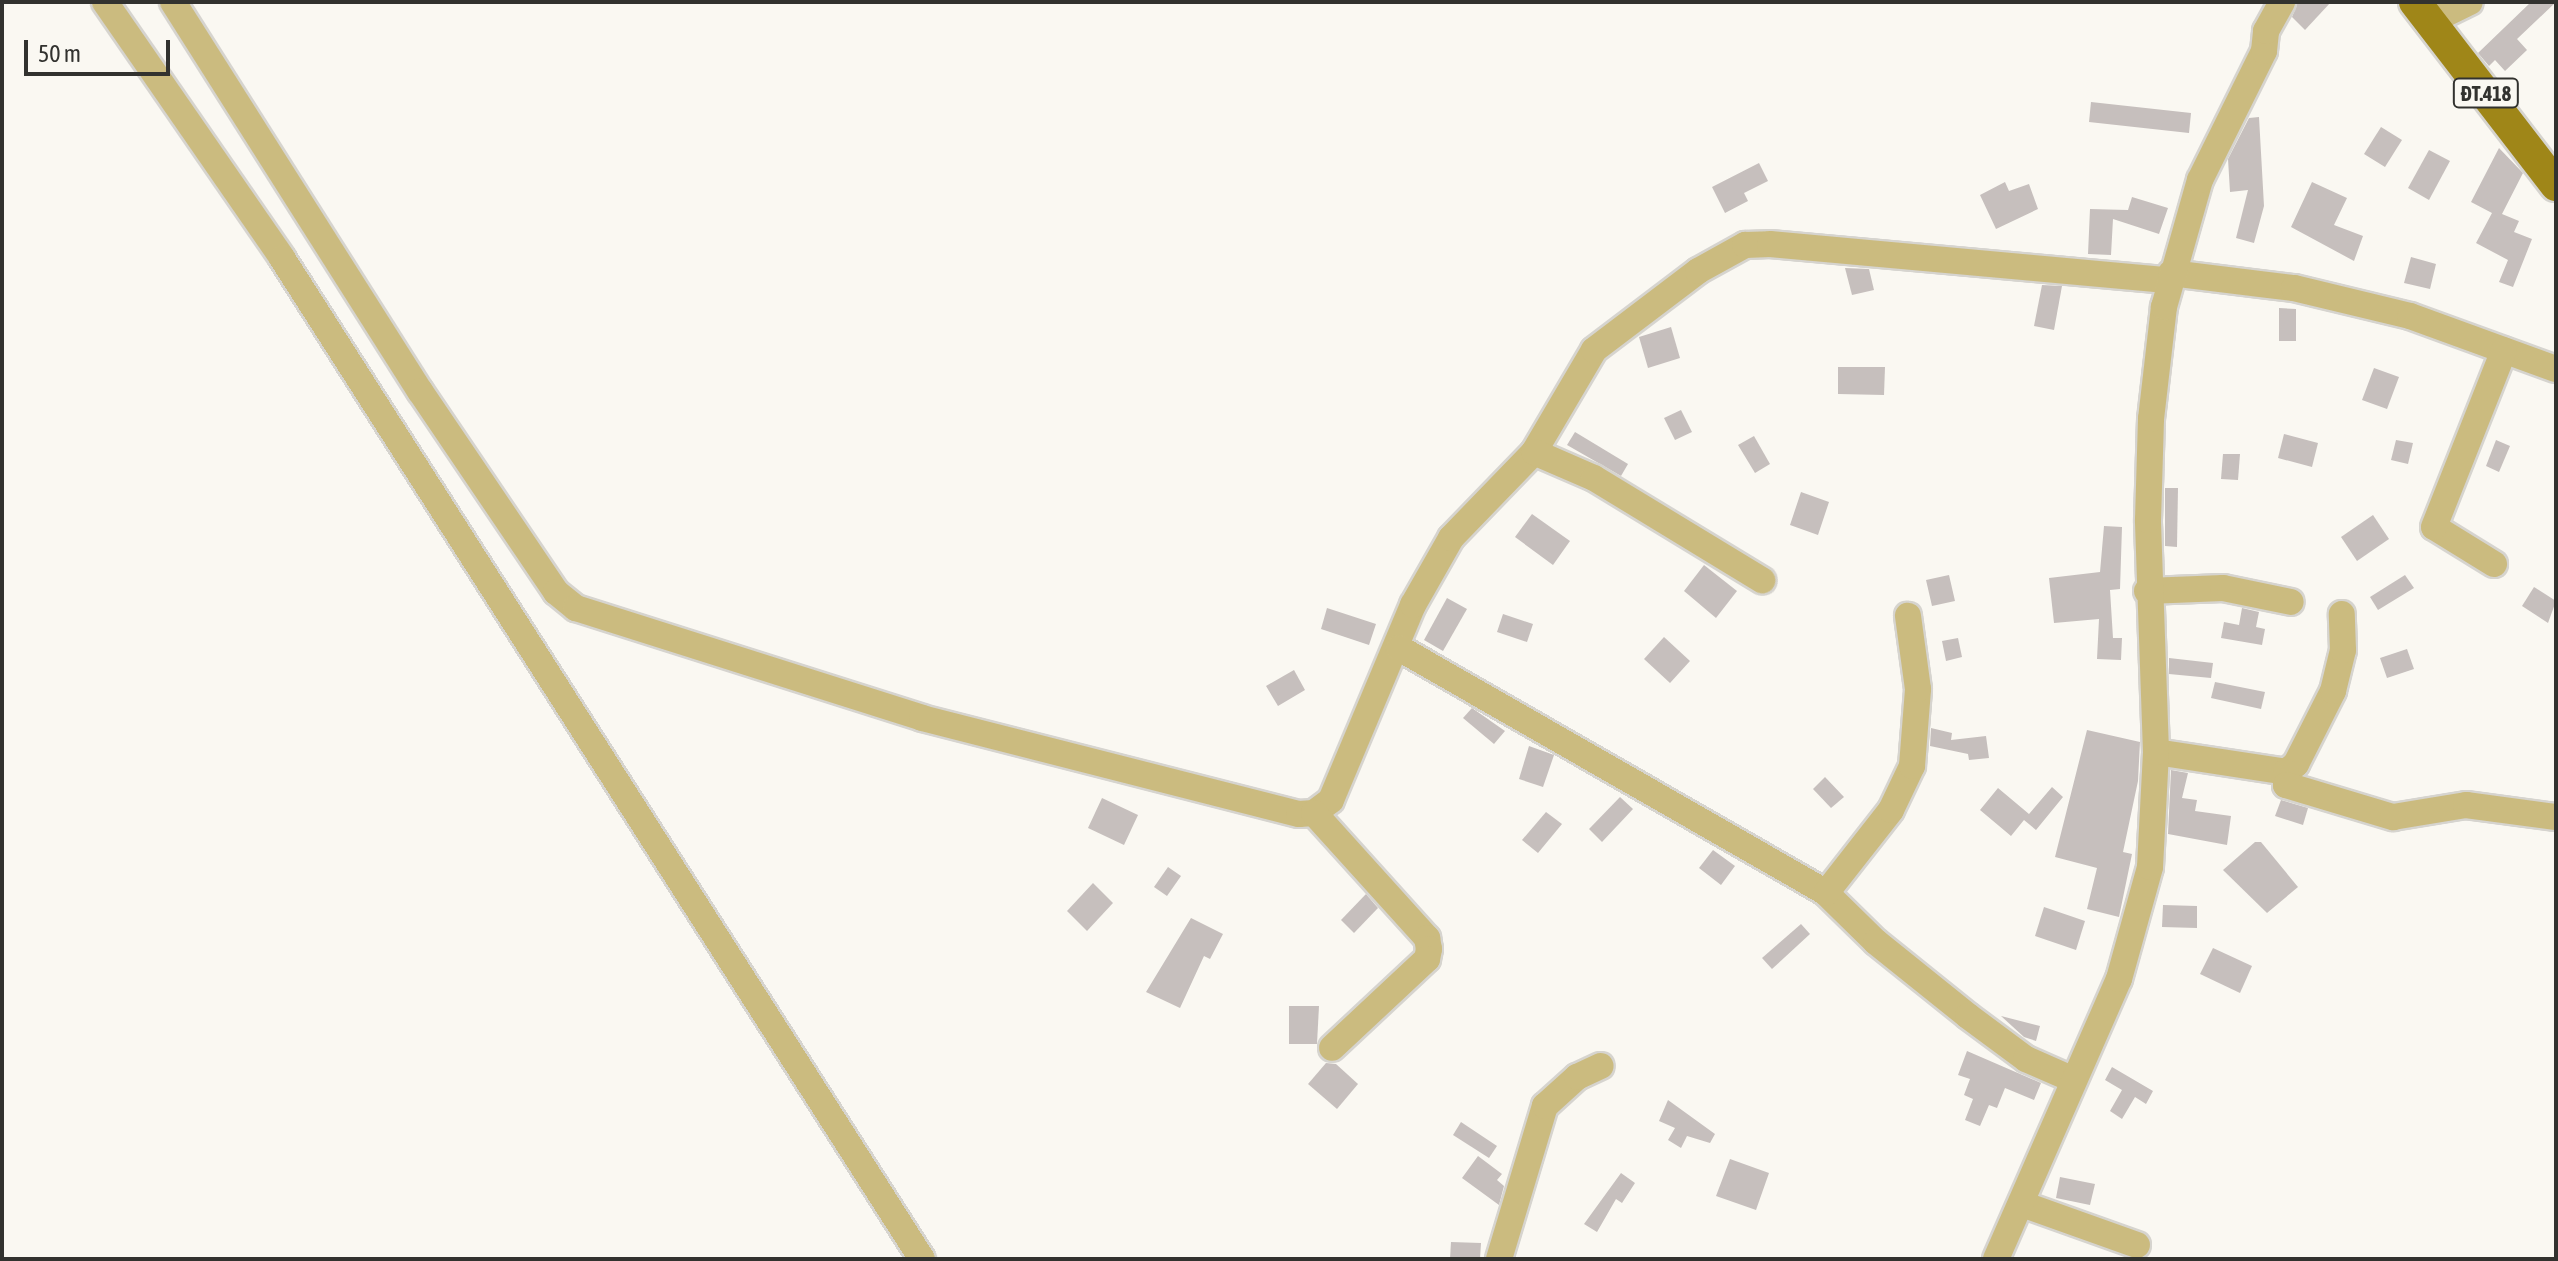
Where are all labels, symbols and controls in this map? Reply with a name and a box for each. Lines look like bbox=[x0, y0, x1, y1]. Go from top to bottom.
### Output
scale bar bbox=[28, 24, 174, 74]
text: 50 m bbox=[38, 40, 81, 67]
road number: ĐT.418 bbox=[2452, 77, 2520, 109]

